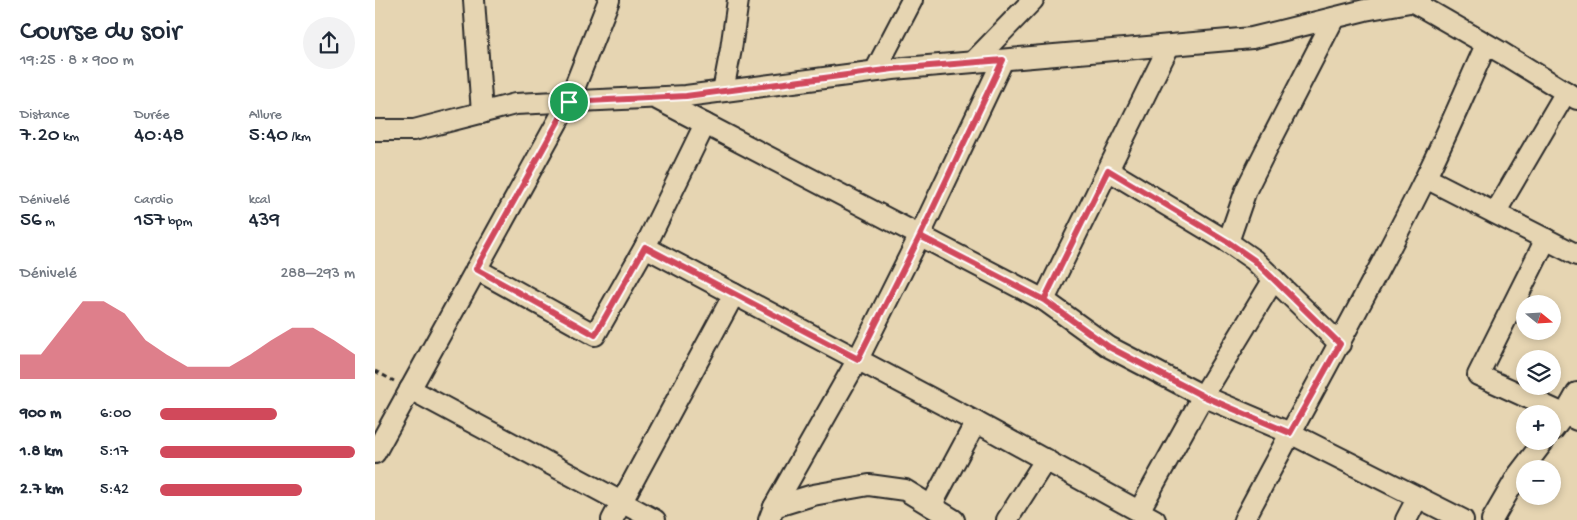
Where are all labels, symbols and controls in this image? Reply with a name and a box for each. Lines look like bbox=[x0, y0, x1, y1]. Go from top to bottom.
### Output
text: Course du soir bbox=[20, 16, 181, 49]
button: share bbox=[303, 17, 355, 69]
text: 19:25 · 8 × 900 m bbox=[20, 52, 134, 71]
pin bbox=[548, 81, 590, 123]
icon: arrive bbox=[555, 88, 583, 116]
text: Distance bbox=[20, 107, 69, 124]
text: Durée bbox=[134, 107, 169, 124]
text: Allure bbox=[249, 107, 282, 124]
text: 7.20 bbox=[20, 124, 60, 149]
text: 40:48 bbox=[134, 124, 184, 149]
text: 5:40 bbox=[249, 124, 288, 149]
text: km bbox=[60, 129, 79, 146]
text: /km bbox=[288, 129, 311, 146]
text: Dénivelé bbox=[20, 192, 70, 209]
text: Cardio bbox=[134, 192, 173, 209]
text: kcal bbox=[249, 192, 271, 209]
text: 56 bbox=[20, 209, 42, 234]
text: 157 bbox=[134, 209, 165, 234]
text: 439 bbox=[249, 209, 280, 234]
text: m bbox=[42, 214, 55, 231]
text: bpm bbox=[165, 214, 192, 231]
text: Dénivelé bbox=[20, 265, 77, 284]
text: 288–293 m bbox=[281, 265, 355, 284]
north arrow bbox=[1516, 295, 1561, 340]
map controls bbox=[1516, 295, 1561, 505]
button: layers bbox=[1516, 350, 1561, 395]
text: 900 m bbox=[20, 405, 61, 424]
text: 6:00 bbox=[100, 405, 131, 424]
button: + bbox=[1516, 405, 1561, 450]
text: 1.8 km bbox=[20, 443, 63, 462]
text: 5:17 bbox=[100, 443, 128, 462]
button: − bbox=[1516, 460, 1561, 505]
text: 2.7 km bbox=[20, 481, 63, 500]
text: 5:42 bbox=[100, 481, 129, 500]

